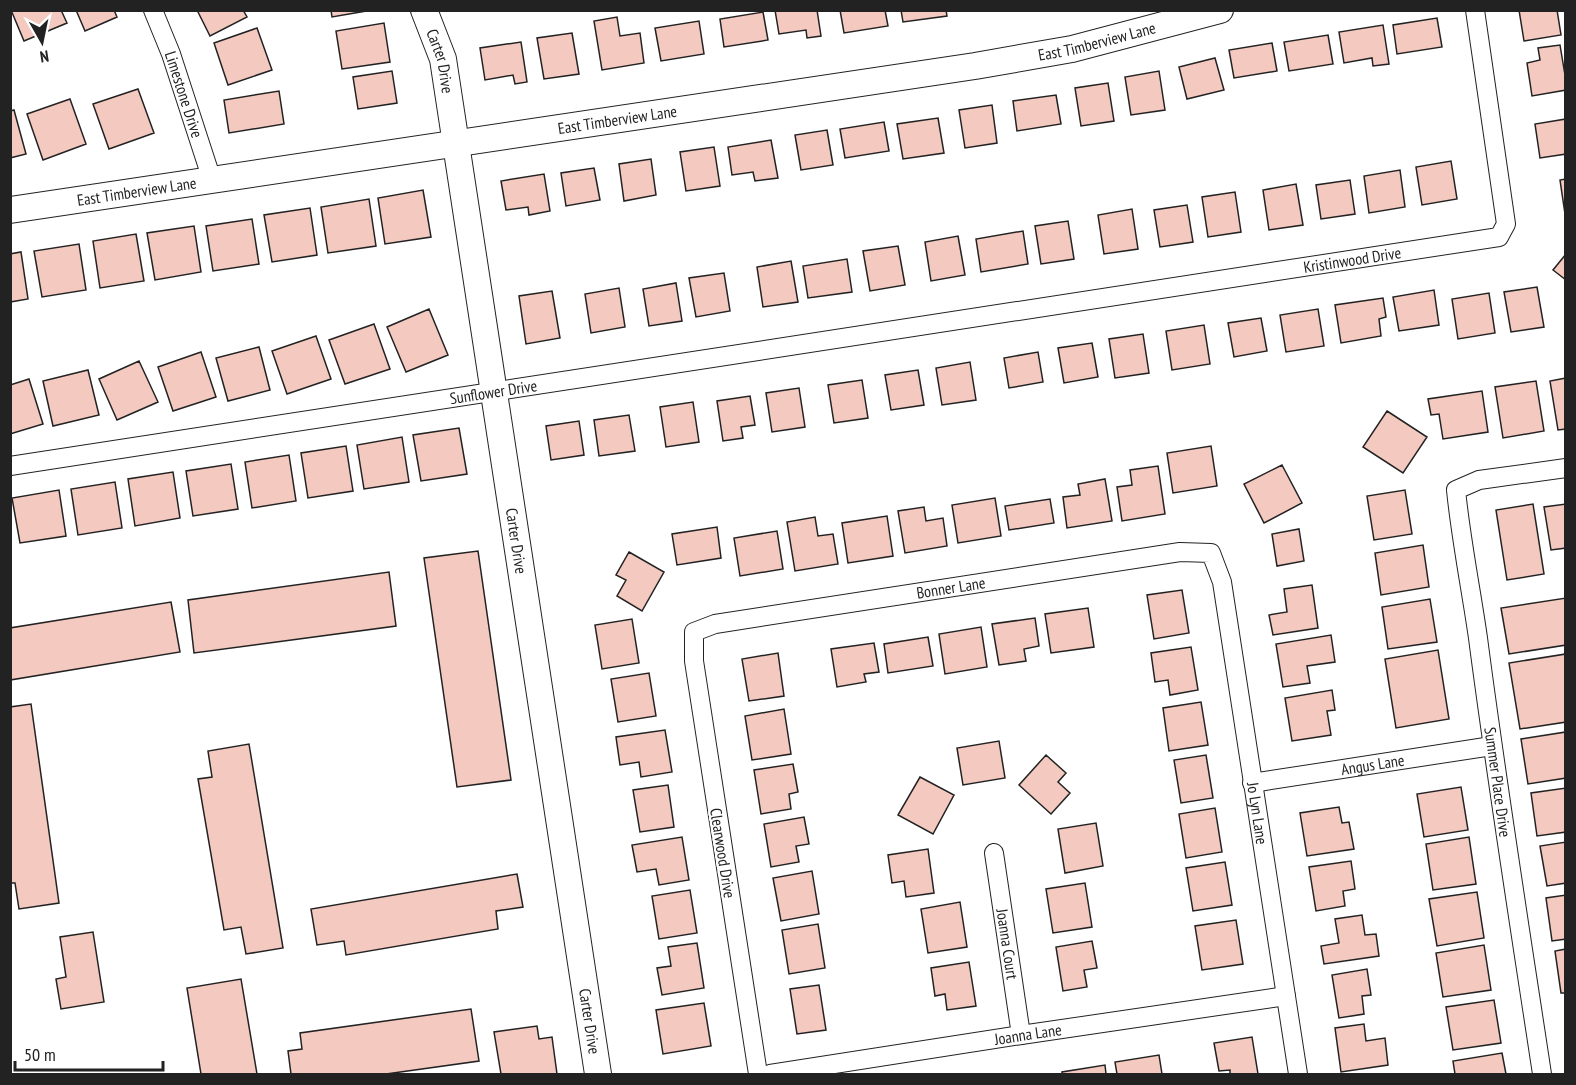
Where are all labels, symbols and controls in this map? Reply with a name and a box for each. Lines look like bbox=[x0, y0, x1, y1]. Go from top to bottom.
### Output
north arrow bbox=[12, 12, 72, 72]
street label: East Timberview Lane bbox=[1036, 17, 1158, 65]
street label: Carter Drive bbox=[422, 26, 458, 95]
text: N bbox=[39, 46, 50, 67]
street label: Limestone Drive bbox=[161, 49, 208, 140]
street label: East Timberview Lane bbox=[556, 101, 678, 138]
street label: East Timberview Lane bbox=[76, 172, 198, 210]
street label: Kristinwood Drive bbox=[1302, 242, 1402, 277]
street label: Sunflower Drive bbox=[448, 375, 538, 408]
street label: Carter Drive bbox=[502, 507, 531, 575]
street label: Bonner Lane bbox=[915, 572, 987, 603]
street label: Summer Place Drive bbox=[1480, 726, 1516, 838]
street label: Angus Lane bbox=[1340, 750, 1406, 779]
street label: Jo Lyn Lane bbox=[1243, 780, 1272, 846]
street label: Clearwood Drive bbox=[706, 807, 740, 899]
street label: Joanna Court bbox=[992, 906, 1023, 981]
street label: Carter Drive bbox=[575, 987, 605, 1055]
street label: Joanna Lane bbox=[992, 1019, 1063, 1049]
scale bar bbox=[15, 1034, 164, 1072]
text: 50 m bbox=[24, 1043, 56, 1066]

